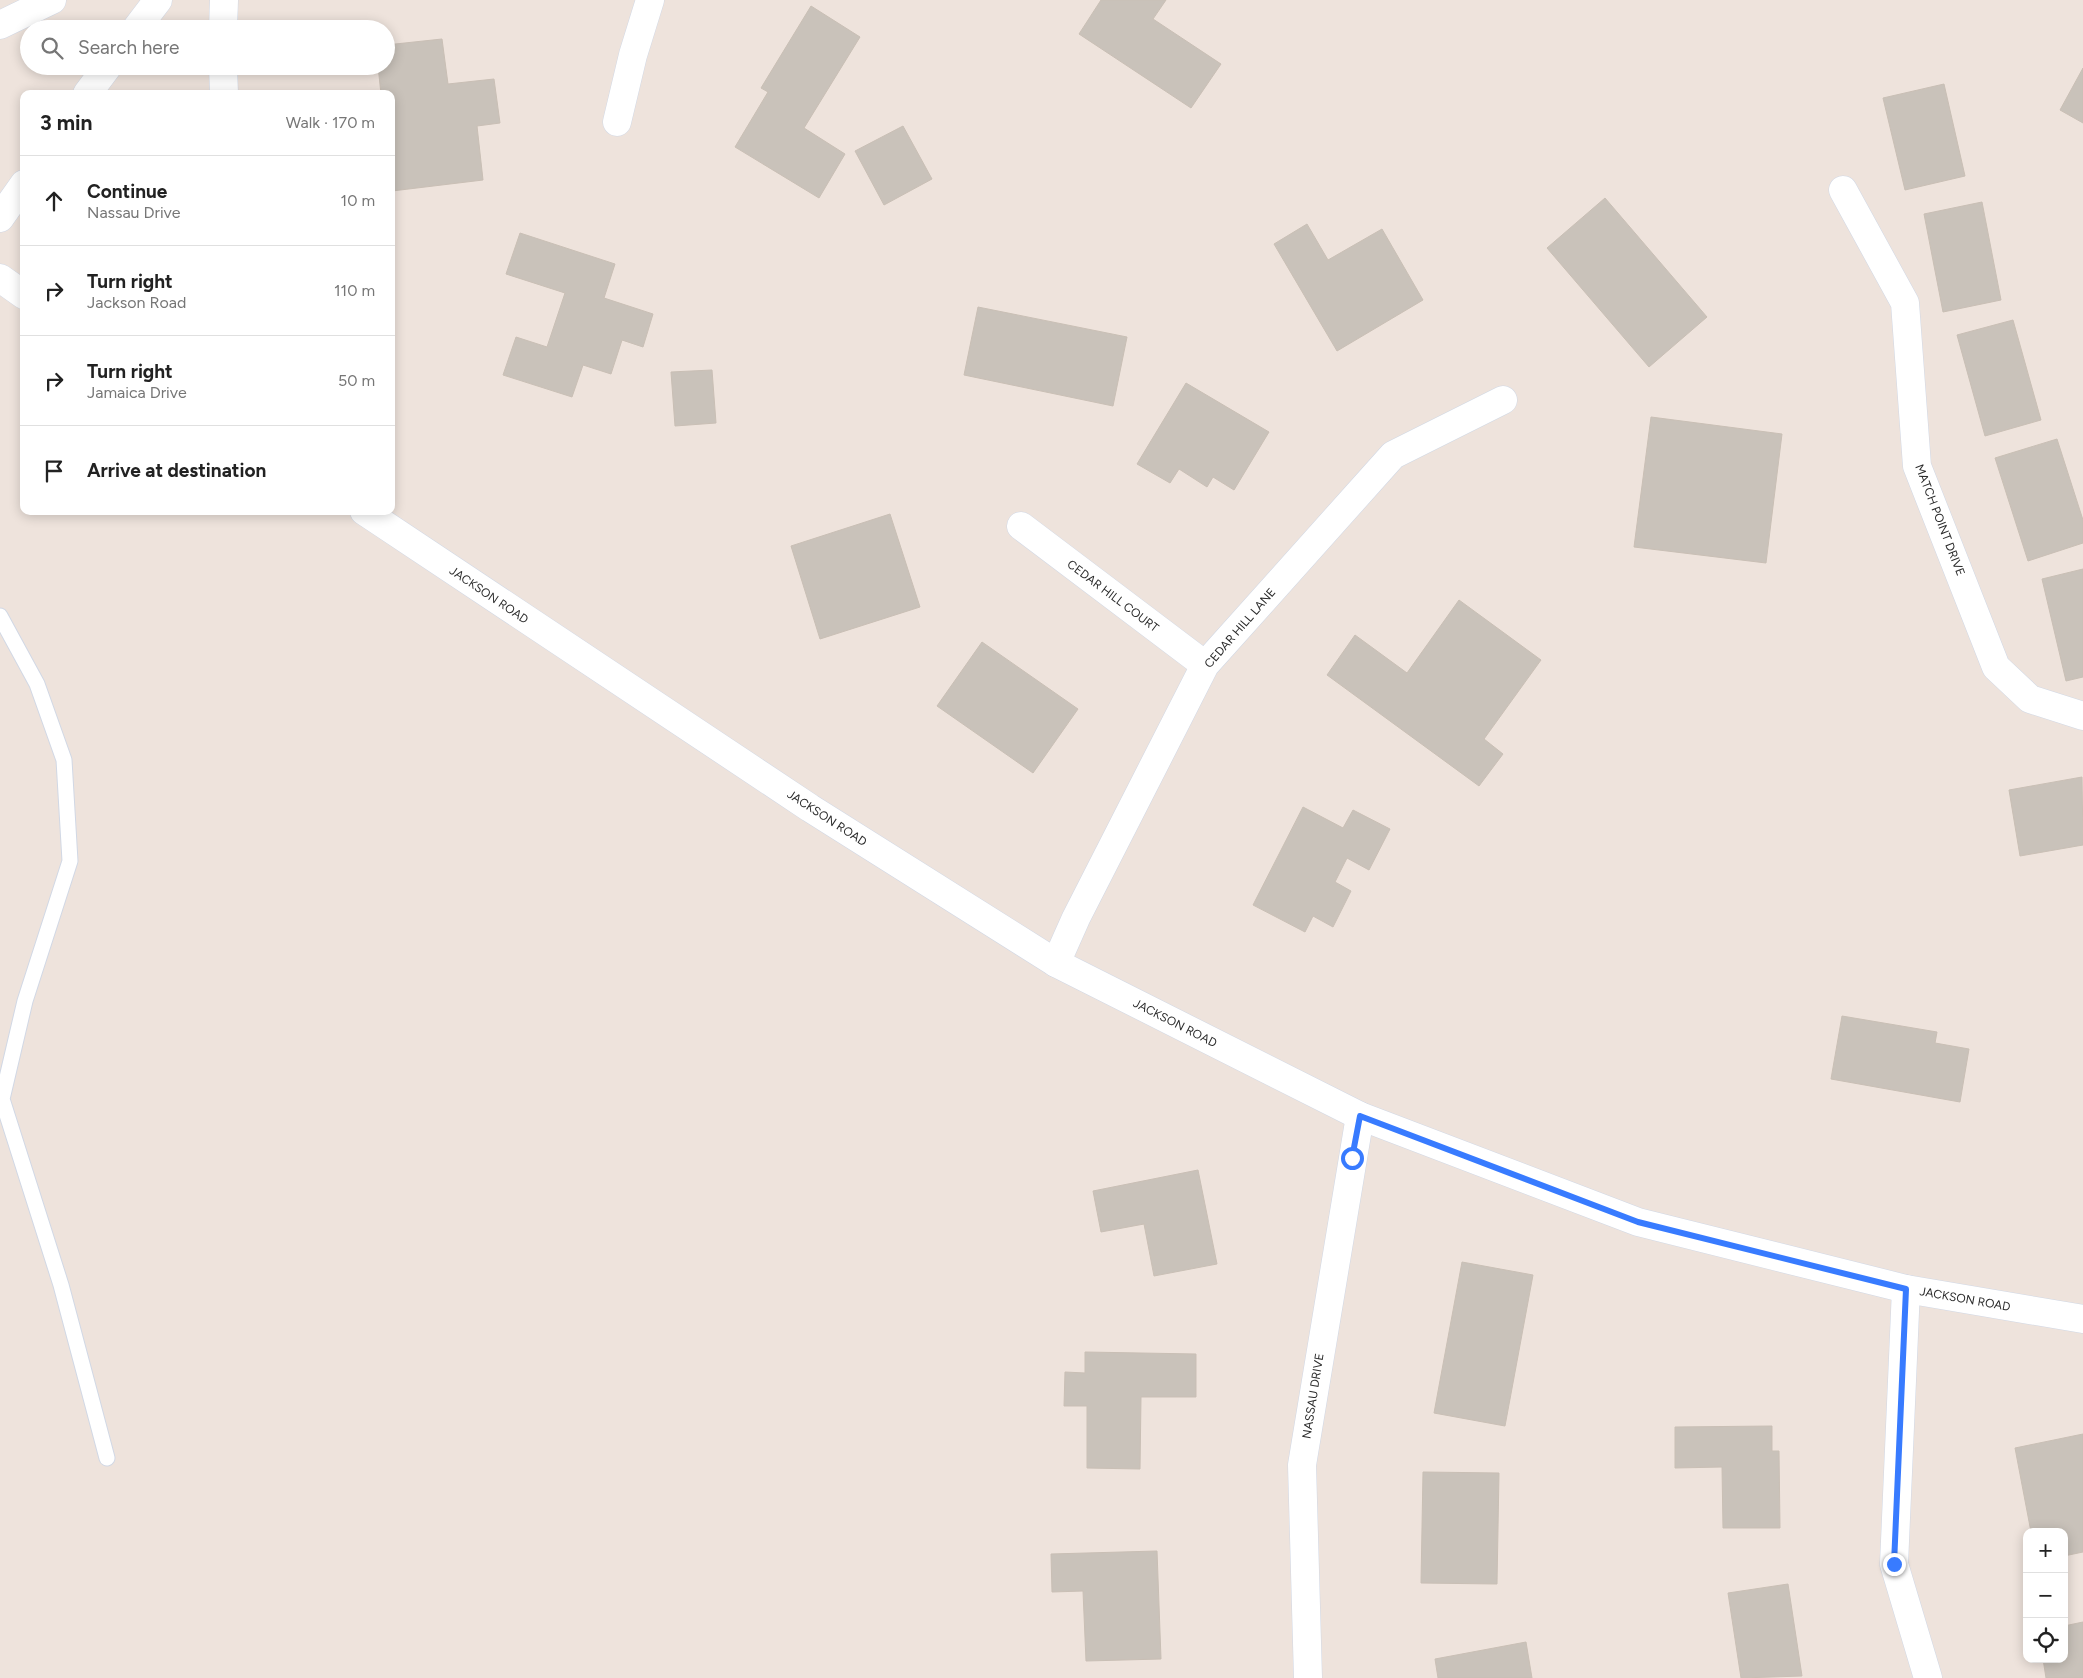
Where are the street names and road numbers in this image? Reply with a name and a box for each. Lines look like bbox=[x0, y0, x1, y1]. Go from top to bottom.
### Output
street label: MATCH POINT DRIVE bbox=[1912, 462, 1968, 578]
street label: CEDAR HILL COURT bbox=[1065, 557, 1162, 635]
street label: JACKSON ROAD bbox=[447, 563, 531, 627]
street label: CEDAR HILL LANE bbox=[1202, 585, 1278, 671]
street label: JACKSON ROAD bbox=[785, 787, 869, 849]
street label: JACKSON ROAD bbox=[1131, 996, 1219, 1050]
street label: JACKSON ROAD bbox=[1918, 1284, 2012, 1314]
street label: NASSAU DRIVE bbox=[1299, 1352, 1327, 1440]

